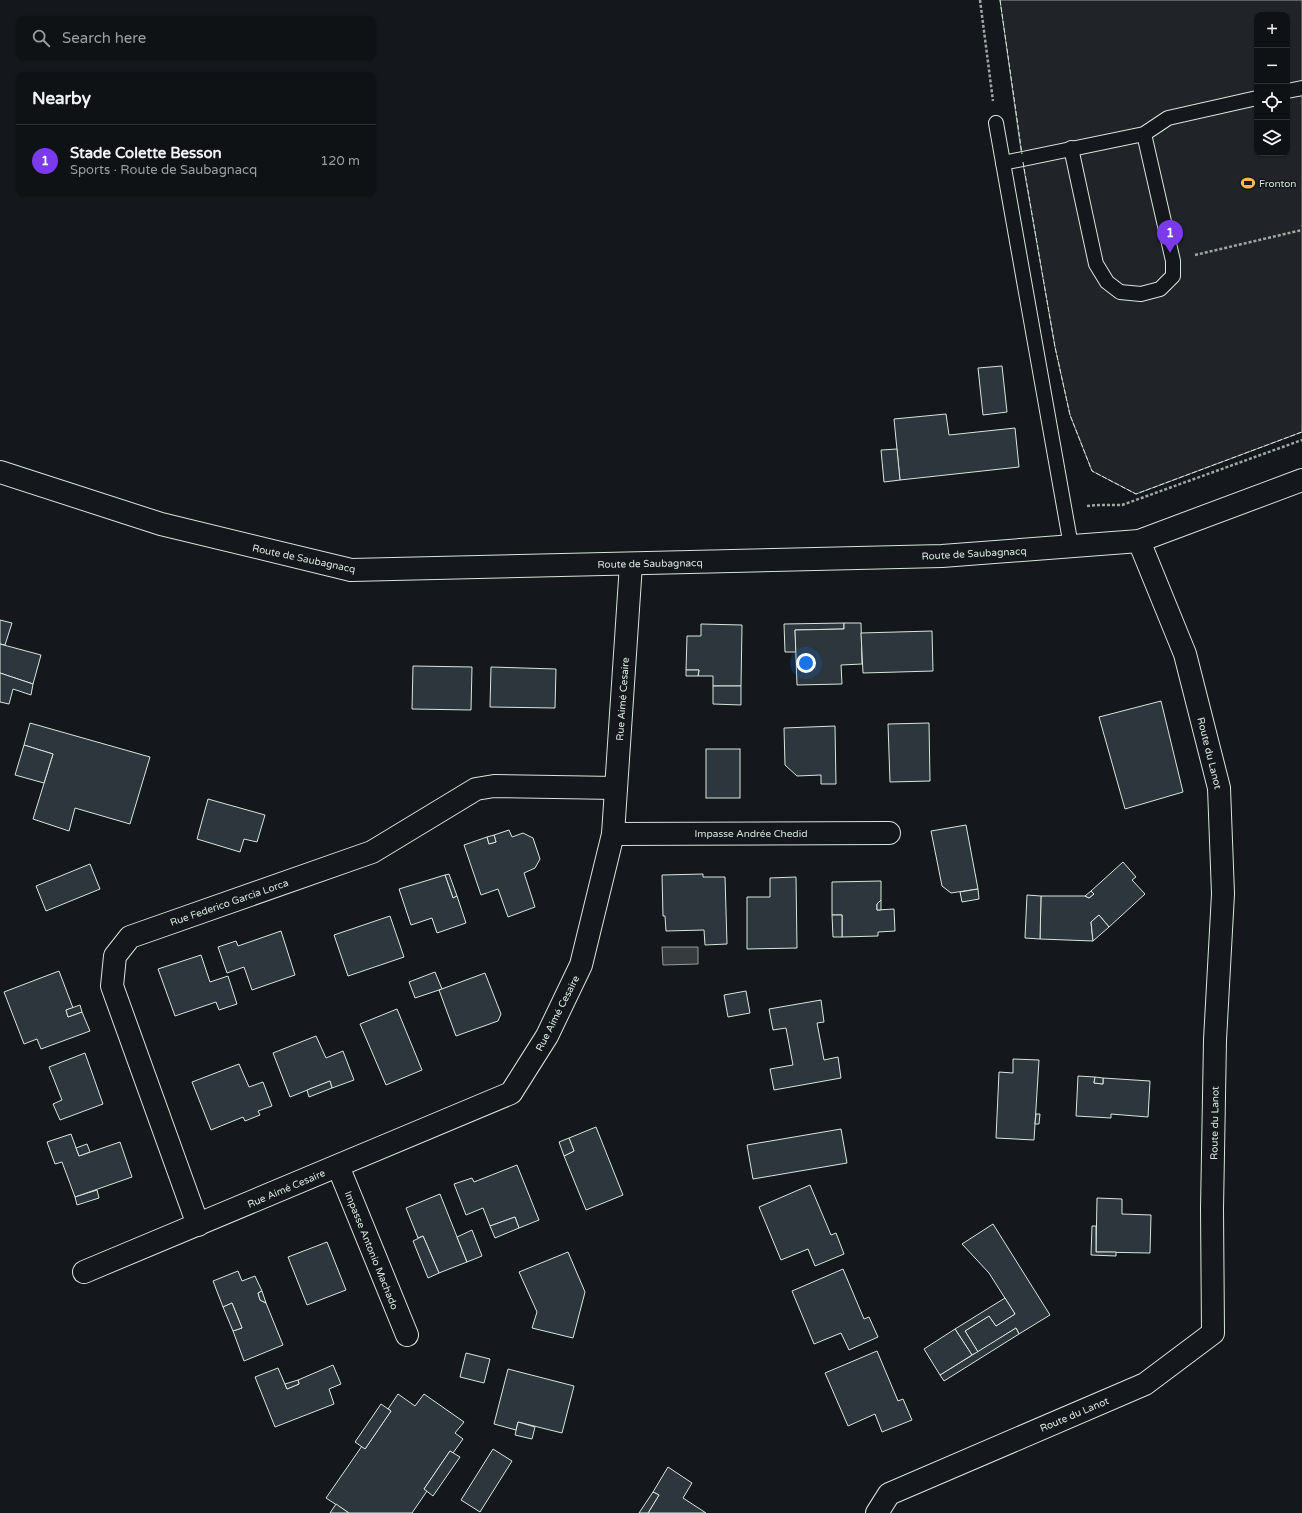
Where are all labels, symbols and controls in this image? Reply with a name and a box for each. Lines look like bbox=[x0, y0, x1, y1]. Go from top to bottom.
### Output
map controls bbox=[1254, 12, 1290, 156]
button: + bbox=[1254, 12, 1290, 48]
search box bbox=[16, 16, 376, 60]
icon: search bbox=[30, 27, 52, 49]
text: Search here bbox=[62, 29, 146, 47]
button: − bbox=[1254, 48, 1290, 84]
button: locate bbox=[1254, 84, 1290, 120]
text: Nearby bbox=[32, 88, 91, 109]
button: layers bbox=[1254, 120, 1290, 156]
text: Stade Colette Besson bbox=[70, 144, 222, 162]
text: 1 bbox=[41, 153, 49, 169]
text: 120 m bbox=[320, 153, 360, 169]
text: Sports · Route de Saubagnacq bbox=[70, 162, 257, 178]
sports icon: Fronton bbox=[1240, 175, 1256, 191]
place label: Fronton bbox=[1259, 178, 1296, 190]
pin: 1 bbox=[1157, 220, 1183, 253]
street label: Route de Saubagnacq bbox=[251, 542, 357, 576]
street label: Route de Saubagnacq bbox=[921, 545, 1027, 563]
street label: Route de Saubagnacq bbox=[597, 557, 703, 571]
your location bbox=[796, 653, 816, 673]
street label: Rue Aimé Cesaire bbox=[614, 657, 632, 741]
street label: Route du Lanot bbox=[1194, 716, 1224, 791]
street label: Impasse Andrée Chedid bbox=[695, 828, 807, 840]
street label: Rue Federico Garcia Lorca bbox=[169, 877, 290, 929]
street label: Rue Aimé Cesaire bbox=[534, 973, 582, 1053]
street label: Route du Lanot bbox=[1208, 1086, 1222, 1160]
street label: Rue Aimé Cesaire bbox=[246, 1167, 327, 1211]
street label: Impasse Antonio Machado bbox=[342, 1189, 400, 1311]
street label: Route du Lanot bbox=[1038, 1395, 1111, 1435]

